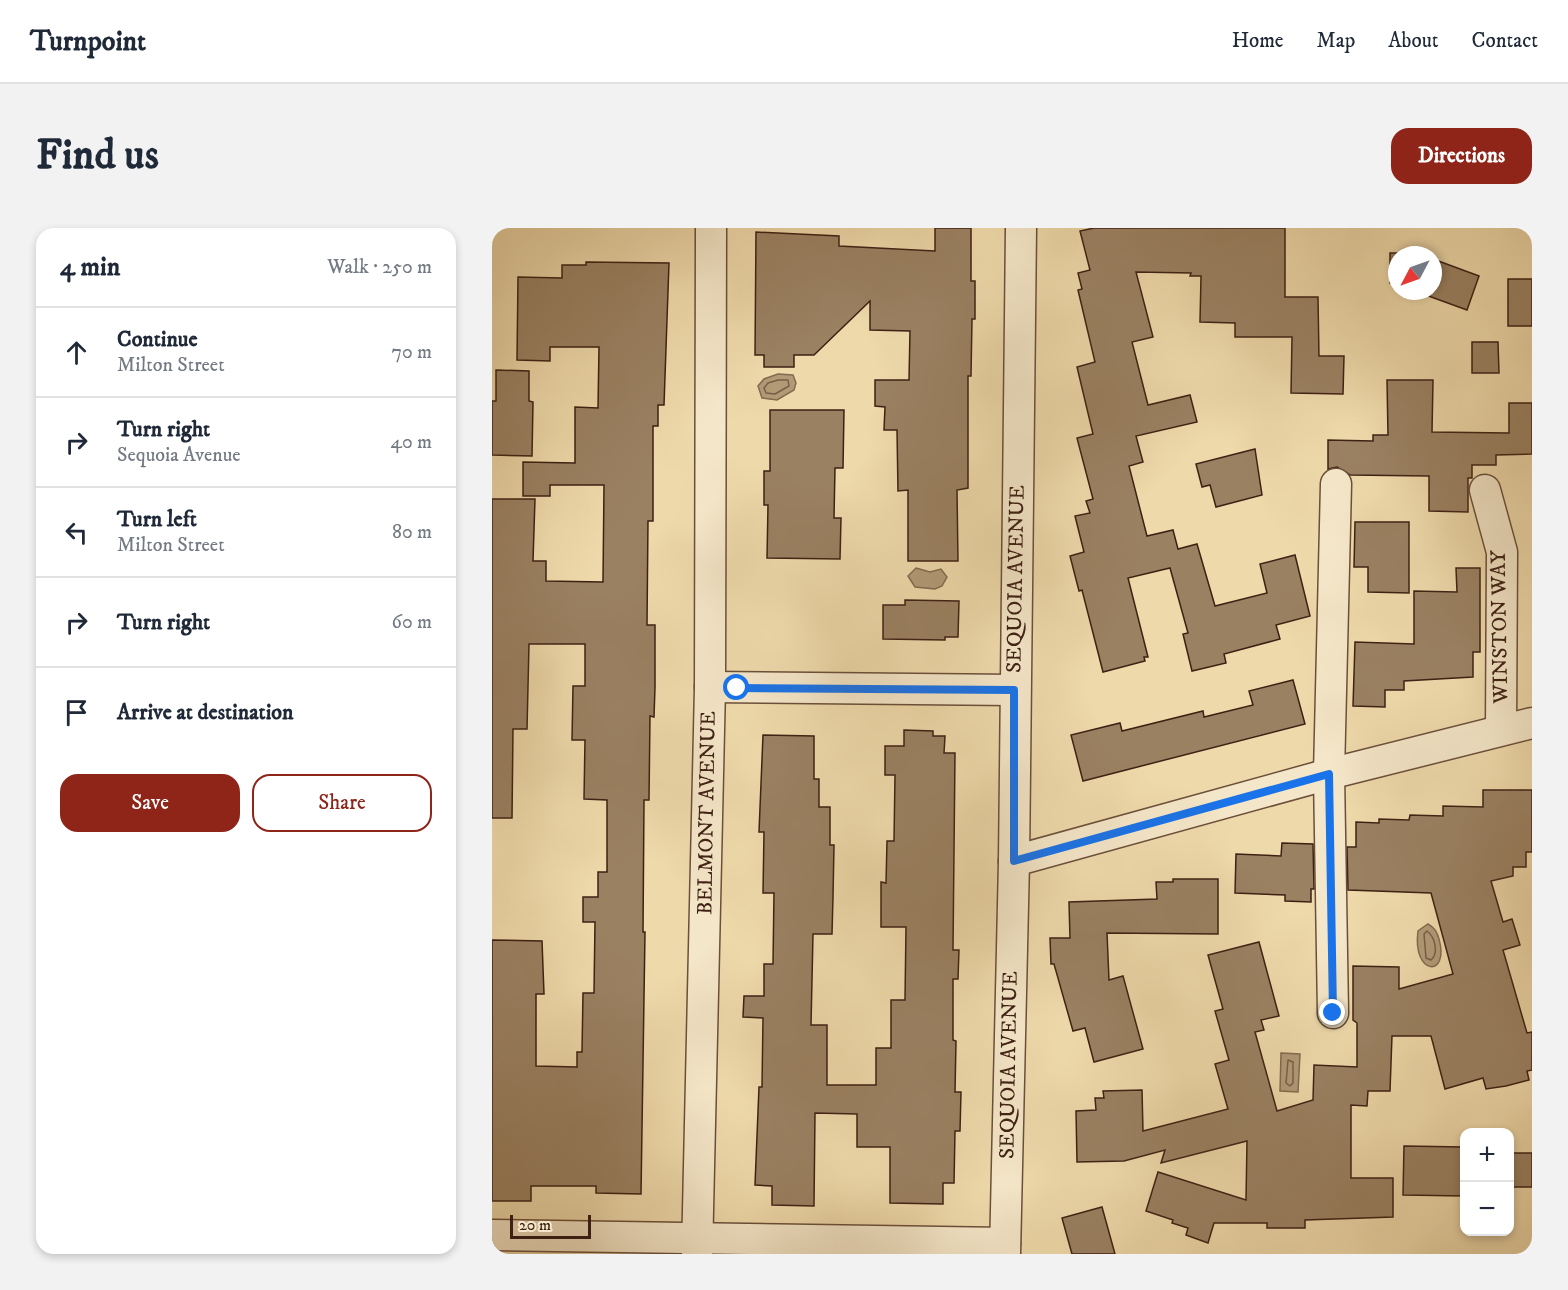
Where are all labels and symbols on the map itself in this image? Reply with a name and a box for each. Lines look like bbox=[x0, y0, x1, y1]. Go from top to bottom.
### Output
north arrow bbox=[1388, 246, 1442, 300]
street label: SEQUOIA AVENUE bbox=[1001, 485, 1031, 673]
street label: WINSTON WAY bbox=[1486, 549, 1514, 705]
route start bbox=[723, 674, 749, 700]
street label: BELMONT AVENUE bbox=[692, 711, 722, 915]
street label: SEQUOIA AVENUE bbox=[994, 971, 1024, 1159]
route end bbox=[1319, 999, 1345, 1025]
scale bar bbox=[510, 1212, 591, 1240]

